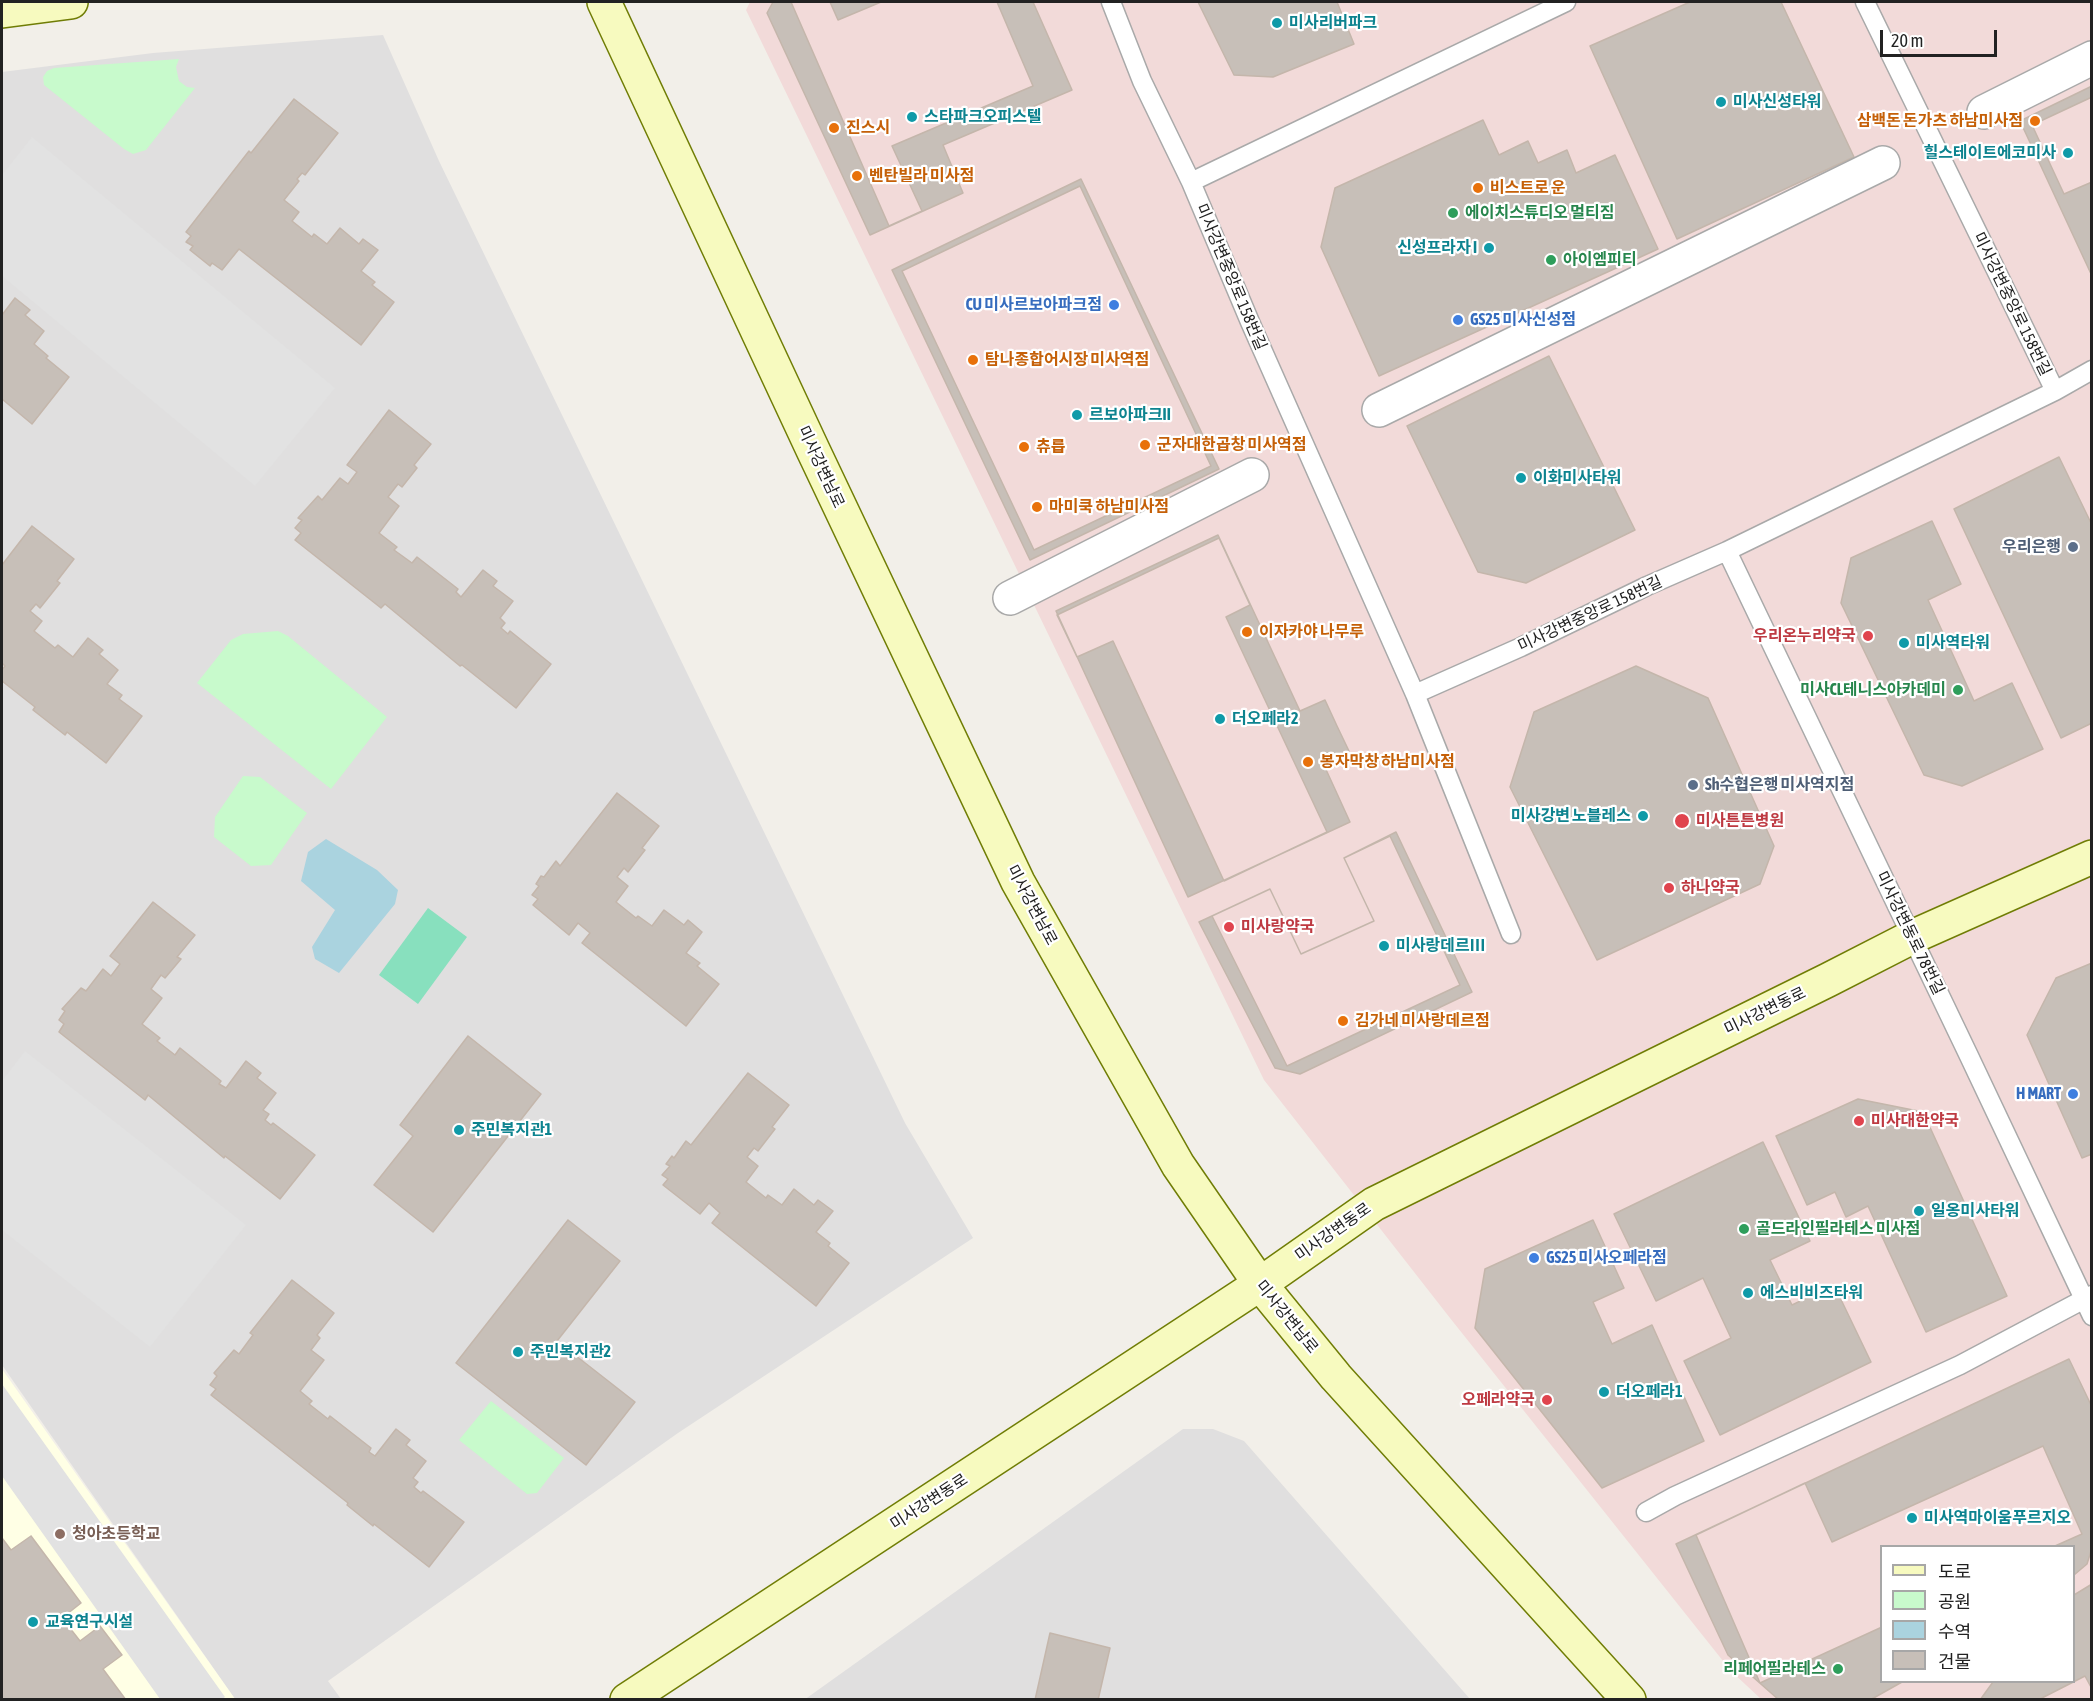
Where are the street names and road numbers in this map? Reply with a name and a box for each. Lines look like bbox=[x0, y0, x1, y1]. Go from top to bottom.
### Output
street label: 미사강변중앙로 158번길 bbox=[1191, 201, 1271, 353]
street label: 미사강변중앙로 158번길 bbox=[1969, 229, 2055, 379]
street label: 미사강변남로 bbox=[794, 423, 848, 511]
street label: 미사강변중앙로 158번길 bbox=[1515, 572, 1665, 656]
street label: 미사강변남로 bbox=[1003, 862, 1061, 948]
street label: 미사강변동로 78번길 bbox=[1872, 868, 1948, 998]
street label: 미사강변동로 bbox=[1721, 983, 1809, 1039]
street label: 미사강변동로 bbox=[1291, 1199, 1375, 1265]
street label: 미사강변남로 bbox=[1252, 1277, 1322, 1357]
street label: 미사강변동로 bbox=[887, 1470, 971, 1534]

